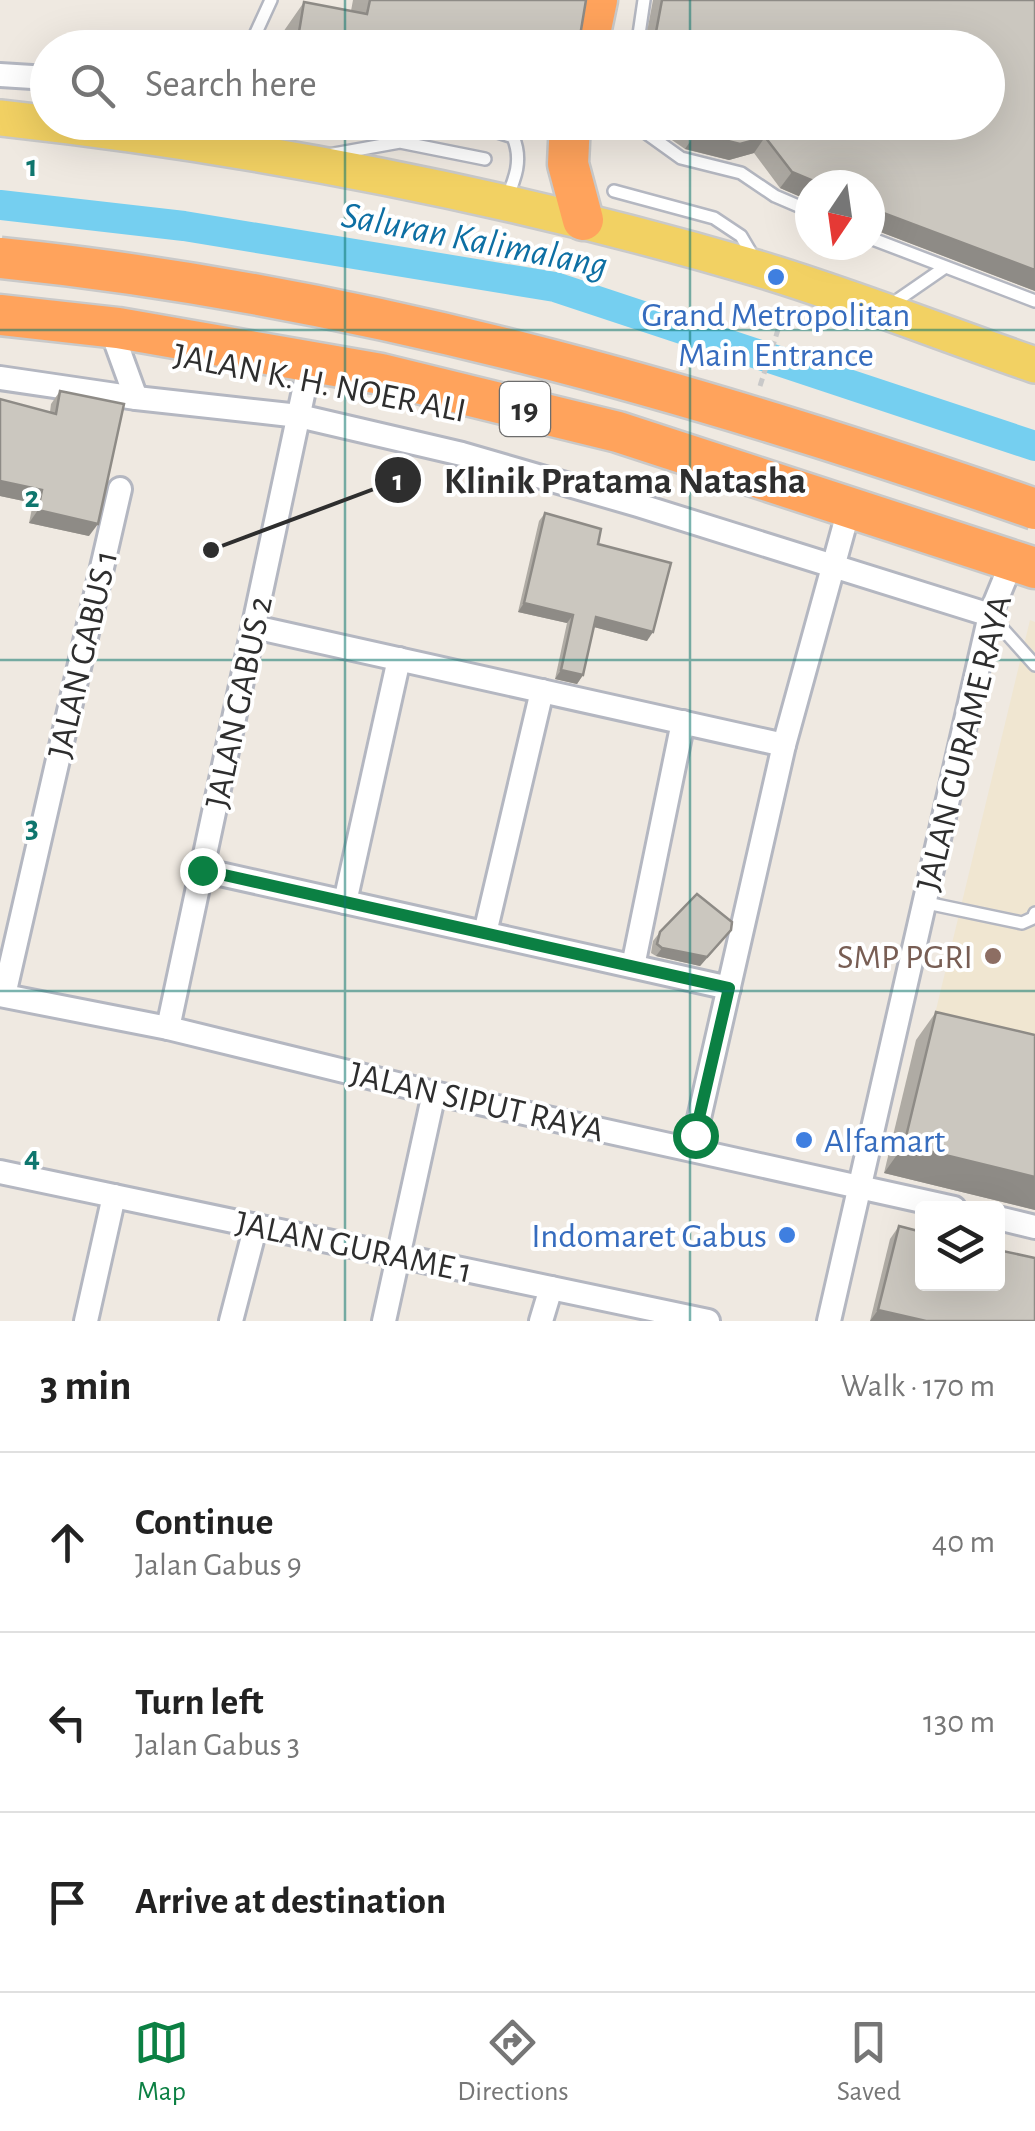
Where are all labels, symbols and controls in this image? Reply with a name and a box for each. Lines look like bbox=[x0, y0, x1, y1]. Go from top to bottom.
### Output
search box bbox=[30, 30, 1005, 140]
icon: search bbox=[65, 58, 120, 113]
text: Search here bbox=[145, 66, 317, 104]
text: 1 bbox=[26, 150, 38, 182]
north arrow bbox=[795, 170, 885, 260]
water label: Saluran Kalimalang bbox=[338, 197, 611, 285]
marker: Grand Metropolitan Main Entrance bbox=[765, 266, 787, 288]
place label: Grand Metropolitan Main Entrance bbox=[642, 298, 910, 373]
street label: JALAN K. H. NOER ALI bbox=[171, 338, 469, 429]
road number: 19 bbox=[500, 382, 550, 436]
callout: Klinik Pratama Natasha bbox=[373, 446, 826, 514]
text: Klinik Pratama Natasha bbox=[444, 463, 806, 501]
text: 1 bbox=[393, 466, 403, 496]
text: 2 bbox=[24, 481, 40, 513]
street label: JALAN GABUS 1 bbox=[43, 547, 124, 761]
street label: JALAN GURAME RAYA bbox=[911, 592, 1018, 895]
street label: JALAN GABUS 2 bbox=[200, 593, 279, 811]
text: 3 bbox=[25, 811, 39, 843]
route end bbox=[180, 848, 226, 894]
place label: SMP PGRI bbox=[837, 940, 973, 975]
marker: SMP PGRI bbox=[982, 945, 1004, 967]
street label: JALAN SIPUT RAYA bbox=[346, 1056, 607, 1149]
route start bbox=[673, 1113, 719, 1159]
place label: Alfamart bbox=[824, 1124, 945, 1159]
marker: Alfamart bbox=[793, 1129, 815, 1151]
text: 4 bbox=[24, 1141, 40, 1173]
map controls bbox=[915, 1201, 1005, 1291]
button: layers bbox=[915, 1201, 1005, 1291]
street label: JALAN GURAME 1 bbox=[232, 1205, 475, 1290]
place label: Indomaret Gabus bbox=[531, 1219, 767, 1254]
marker: Indomaret Gabus bbox=[776, 1224, 798, 1246]
text: 3 min bbox=[40, 1365, 132, 1407]
text: Walk · 170 m bbox=[841, 1370, 995, 1402]
text: Continue bbox=[135, 1504, 273, 1542]
icon: ahead bbox=[40, 1515, 95, 1570]
text: 40 m bbox=[932, 1526, 995, 1558]
text: Jalan Gabus 9 bbox=[135, 1549, 302, 1581]
text: Turn left bbox=[135, 1684, 263, 1722]
icon: left bbox=[40, 1695, 95, 1750]
text: 130 m bbox=[923, 1706, 995, 1738]
text: Jalan Gabus 3 bbox=[135, 1729, 300, 1761]
icon: arrive bbox=[40, 1875, 95, 1930]
text: Arrive at destination bbox=[135, 1883, 446, 1921]
tab: Map bbox=[134, 2015, 189, 2109]
tab: Directions bbox=[457, 2015, 569, 2109]
tab: Saved bbox=[837, 2015, 901, 2109]

